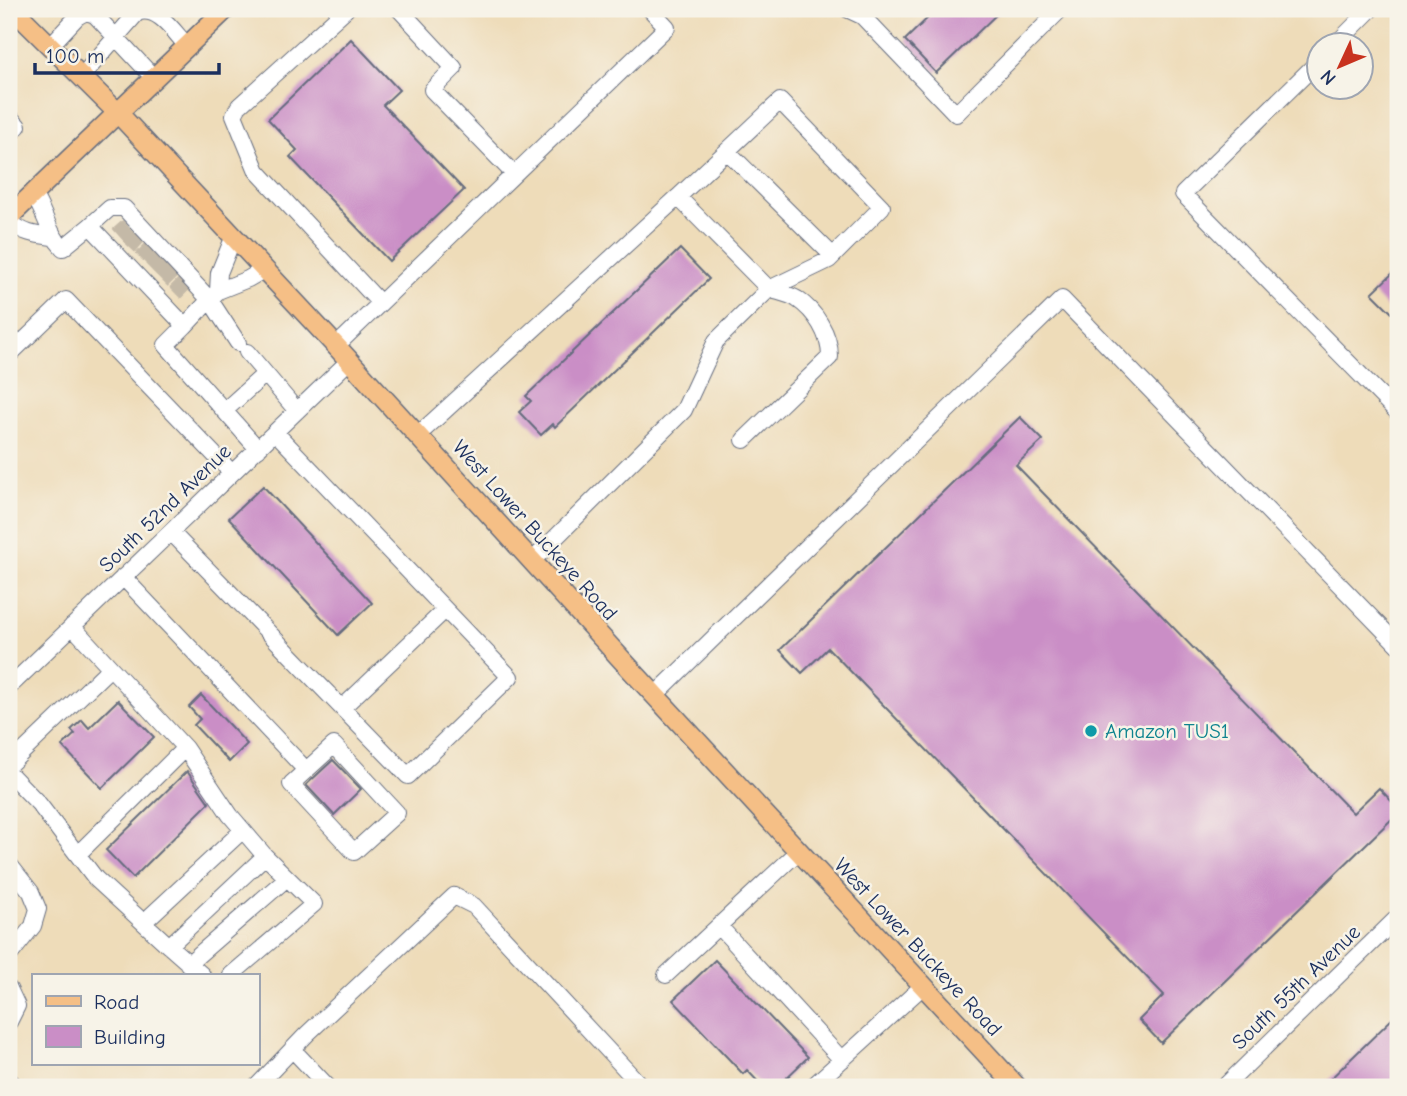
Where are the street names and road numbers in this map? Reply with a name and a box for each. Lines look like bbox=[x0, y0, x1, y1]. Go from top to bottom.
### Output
street label: West Lower Buckeye Road bbox=[448, 435, 622, 625]
street label: South 52nd Avenue bbox=[94, 439, 236, 577]
street label: West Lower Buckeye Road bbox=[829, 853, 1007, 1041]
street label: South 55th Avenue bbox=[1227, 920, 1365, 1054]

